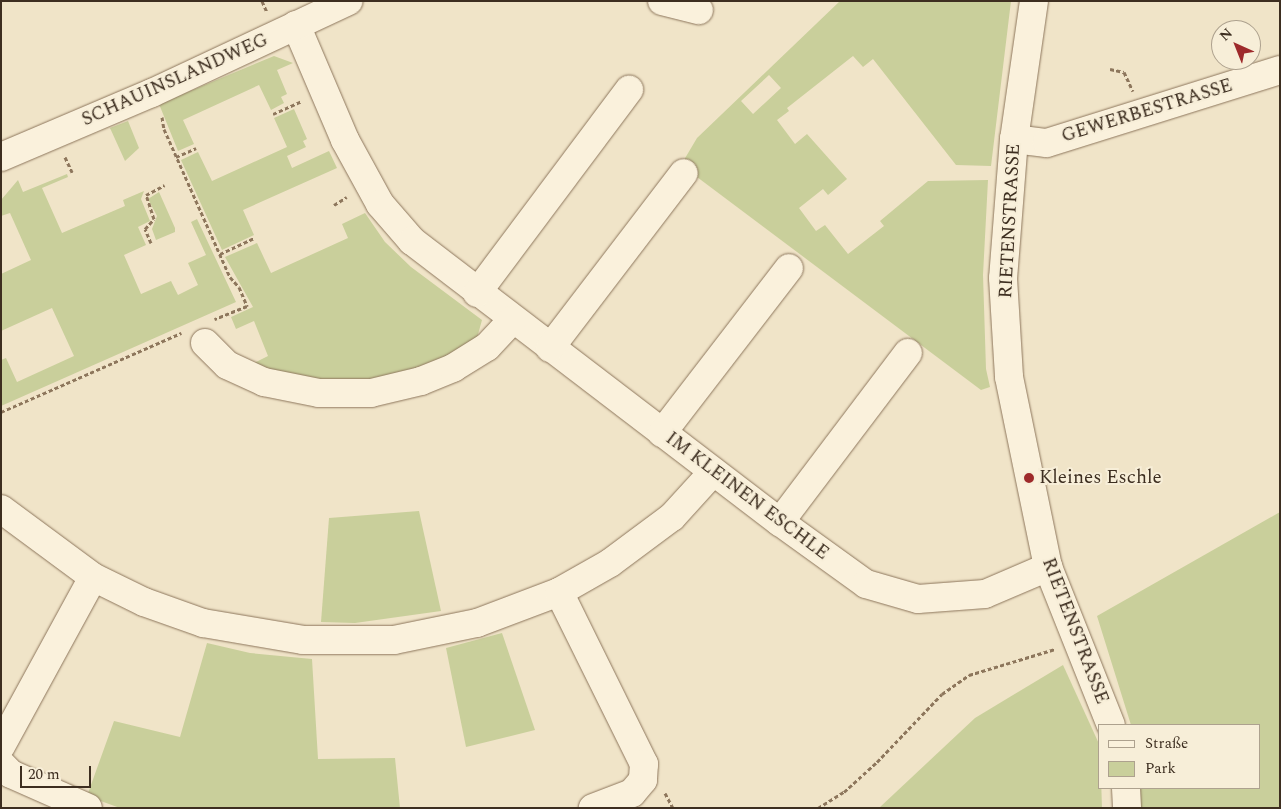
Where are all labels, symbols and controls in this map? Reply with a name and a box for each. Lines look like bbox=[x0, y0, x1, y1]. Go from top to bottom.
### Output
north arrow bbox=[1211, 20, 1261, 70]
text: N bbox=[1215, 23, 1237, 46]
street label: SCHAUINSLANDWEG bbox=[78, 29, 272, 131]
street label: GEWERBESTRASSE bbox=[1059, 74, 1235, 148]
street label: RIETENSTRASSE bbox=[995, 143, 1025, 299]
street label: IM KLEINEN ESCHLE bbox=[661, 427, 833, 565]
place label: Kleines Eschle bbox=[1039, 467, 1162, 489]
marker: Kleines Eschle bbox=[1023, 472, 1035, 484]
street label: RIETENSTRASSE bbox=[1037, 555, 1113, 707]
legend bbox=[1098, 724, 1261, 789]
text: Straße bbox=[1145, 732, 1188, 755]
scale bar bbox=[22, 756, 94, 788]
text: Park bbox=[1145, 757, 1176, 780]
text: 20 m bbox=[28, 763, 60, 786]

